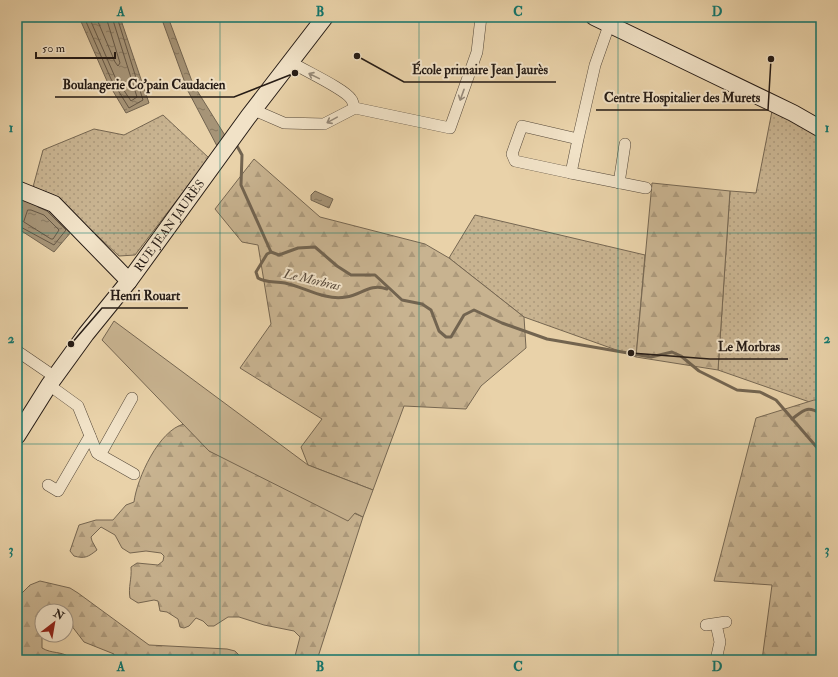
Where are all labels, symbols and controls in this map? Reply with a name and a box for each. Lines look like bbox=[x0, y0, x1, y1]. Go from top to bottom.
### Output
text: A bbox=[116, 4, 126, 20]
text: B bbox=[316, 4, 324, 20]
text: C bbox=[513, 4, 523, 20]
text: D bbox=[712, 4, 723, 20]
scale bar bbox=[36, 34, 115, 60]
text: 50 m bbox=[42, 41, 66, 56]
callout: École primaire Jean Jaurès bbox=[404, 57, 556, 82]
text: École primaire Jean Jaurès bbox=[412, 60, 548, 79]
callout: Boulangerie Co'pain Caudacien bbox=[55, 72, 234, 97]
one-way arrow bbox=[309, 72, 321, 79]
text: Boulangerie Co'pain Caudacien bbox=[63, 77, 226, 94]
callout: Centre Hospitalier des Murets bbox=[596, 85, 768, 110]
one-way arrow bbox=[457, 89, 465, 101]
text: Centre Hospitalier des Murets bbox=[604, 90, 761, 107]
one-way arrow bbox=[326, 117, 338, 124]
text: 1 bbox=[9, 120, 14, 136]
text: 1 bbox=[825, 120, 830, 136]
street label: RUE JEAN JAURÈS bbox=[131, 177, 208, 275]
water label: Le Morbras bbox=[281, 265, 342, 294]
callout: Henri Rouart bbox=[102, 283, 188, 308]
text: Henri Rouart bbox=[110, 288, 181, 304]
text: 2 bbox=[8, 331, 15, 347]
text: 2 bbox=[824, 331, 831, 347]
callout: Le Morbras bbox=[710, 334, 788, 359]
text: Le Morbras bbox=[718, 339, 781, 355]
text: 3 bbox=[9, 542, 14, 558]
text: 3 bbox=[825, 542, 830, 558]
north arrow bbox=[34, 603, 74, 643]
text: N bbox=[50, 606, 67, 624]
text: A bbox=[116, 659, 126, 675]
text: B bbox=[316, 659, 324, 675]
text: C bbox=[513, 659, 523, 675]
text: D bbox=[712, 659, 723, 675]

